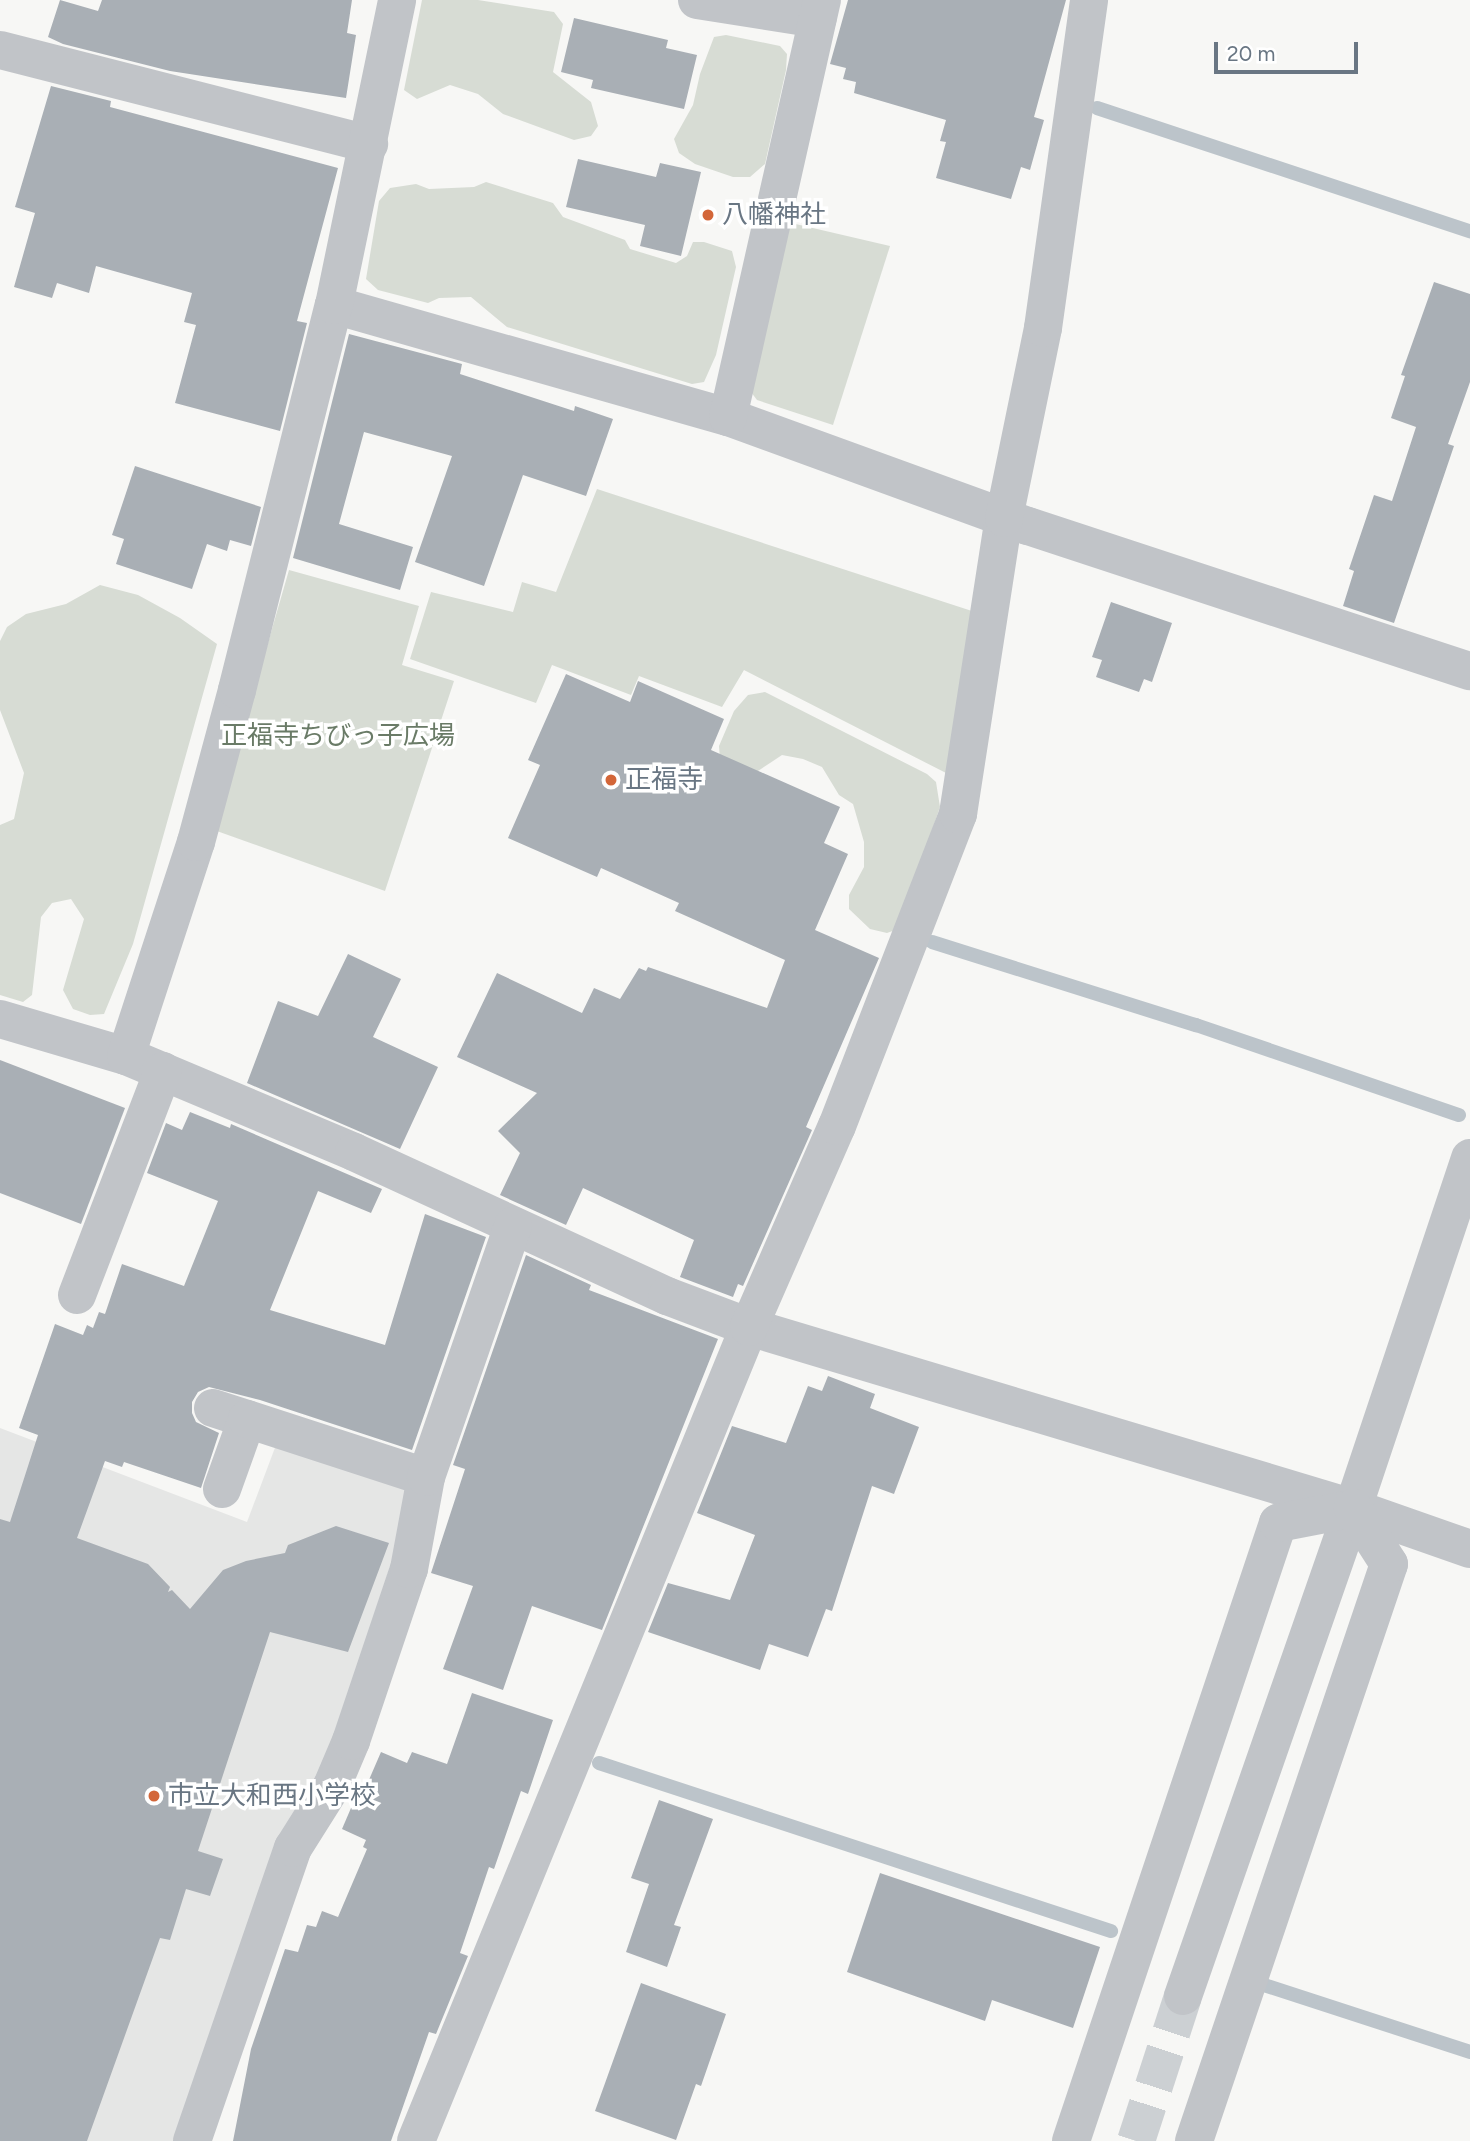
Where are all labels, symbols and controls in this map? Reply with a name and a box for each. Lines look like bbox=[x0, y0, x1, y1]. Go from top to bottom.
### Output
scale bar bbox=[1218, 28, 1362, 72]
text: 20 m bbox=[1227, 41, 1275, 66]
place label: 八幡神社 bbox=[722, 199, 826, 231]
marker: 八幡神社 bbox=[700, 207, 716, 223]
park label: 正福寺ちびっ子広場 bbox=[221, 720, 455, 752]
place label: 正福寺 bbox=[625, 764, 703, 796]
marker: 正福寺 bbox=[603, 772, 619, 788]
place label: 市立大和西小学校 bbox=[168, 1780, 376, 1812]
marker: 市立大和西小学校 bbox=[146, 1788, 162, 1804]

